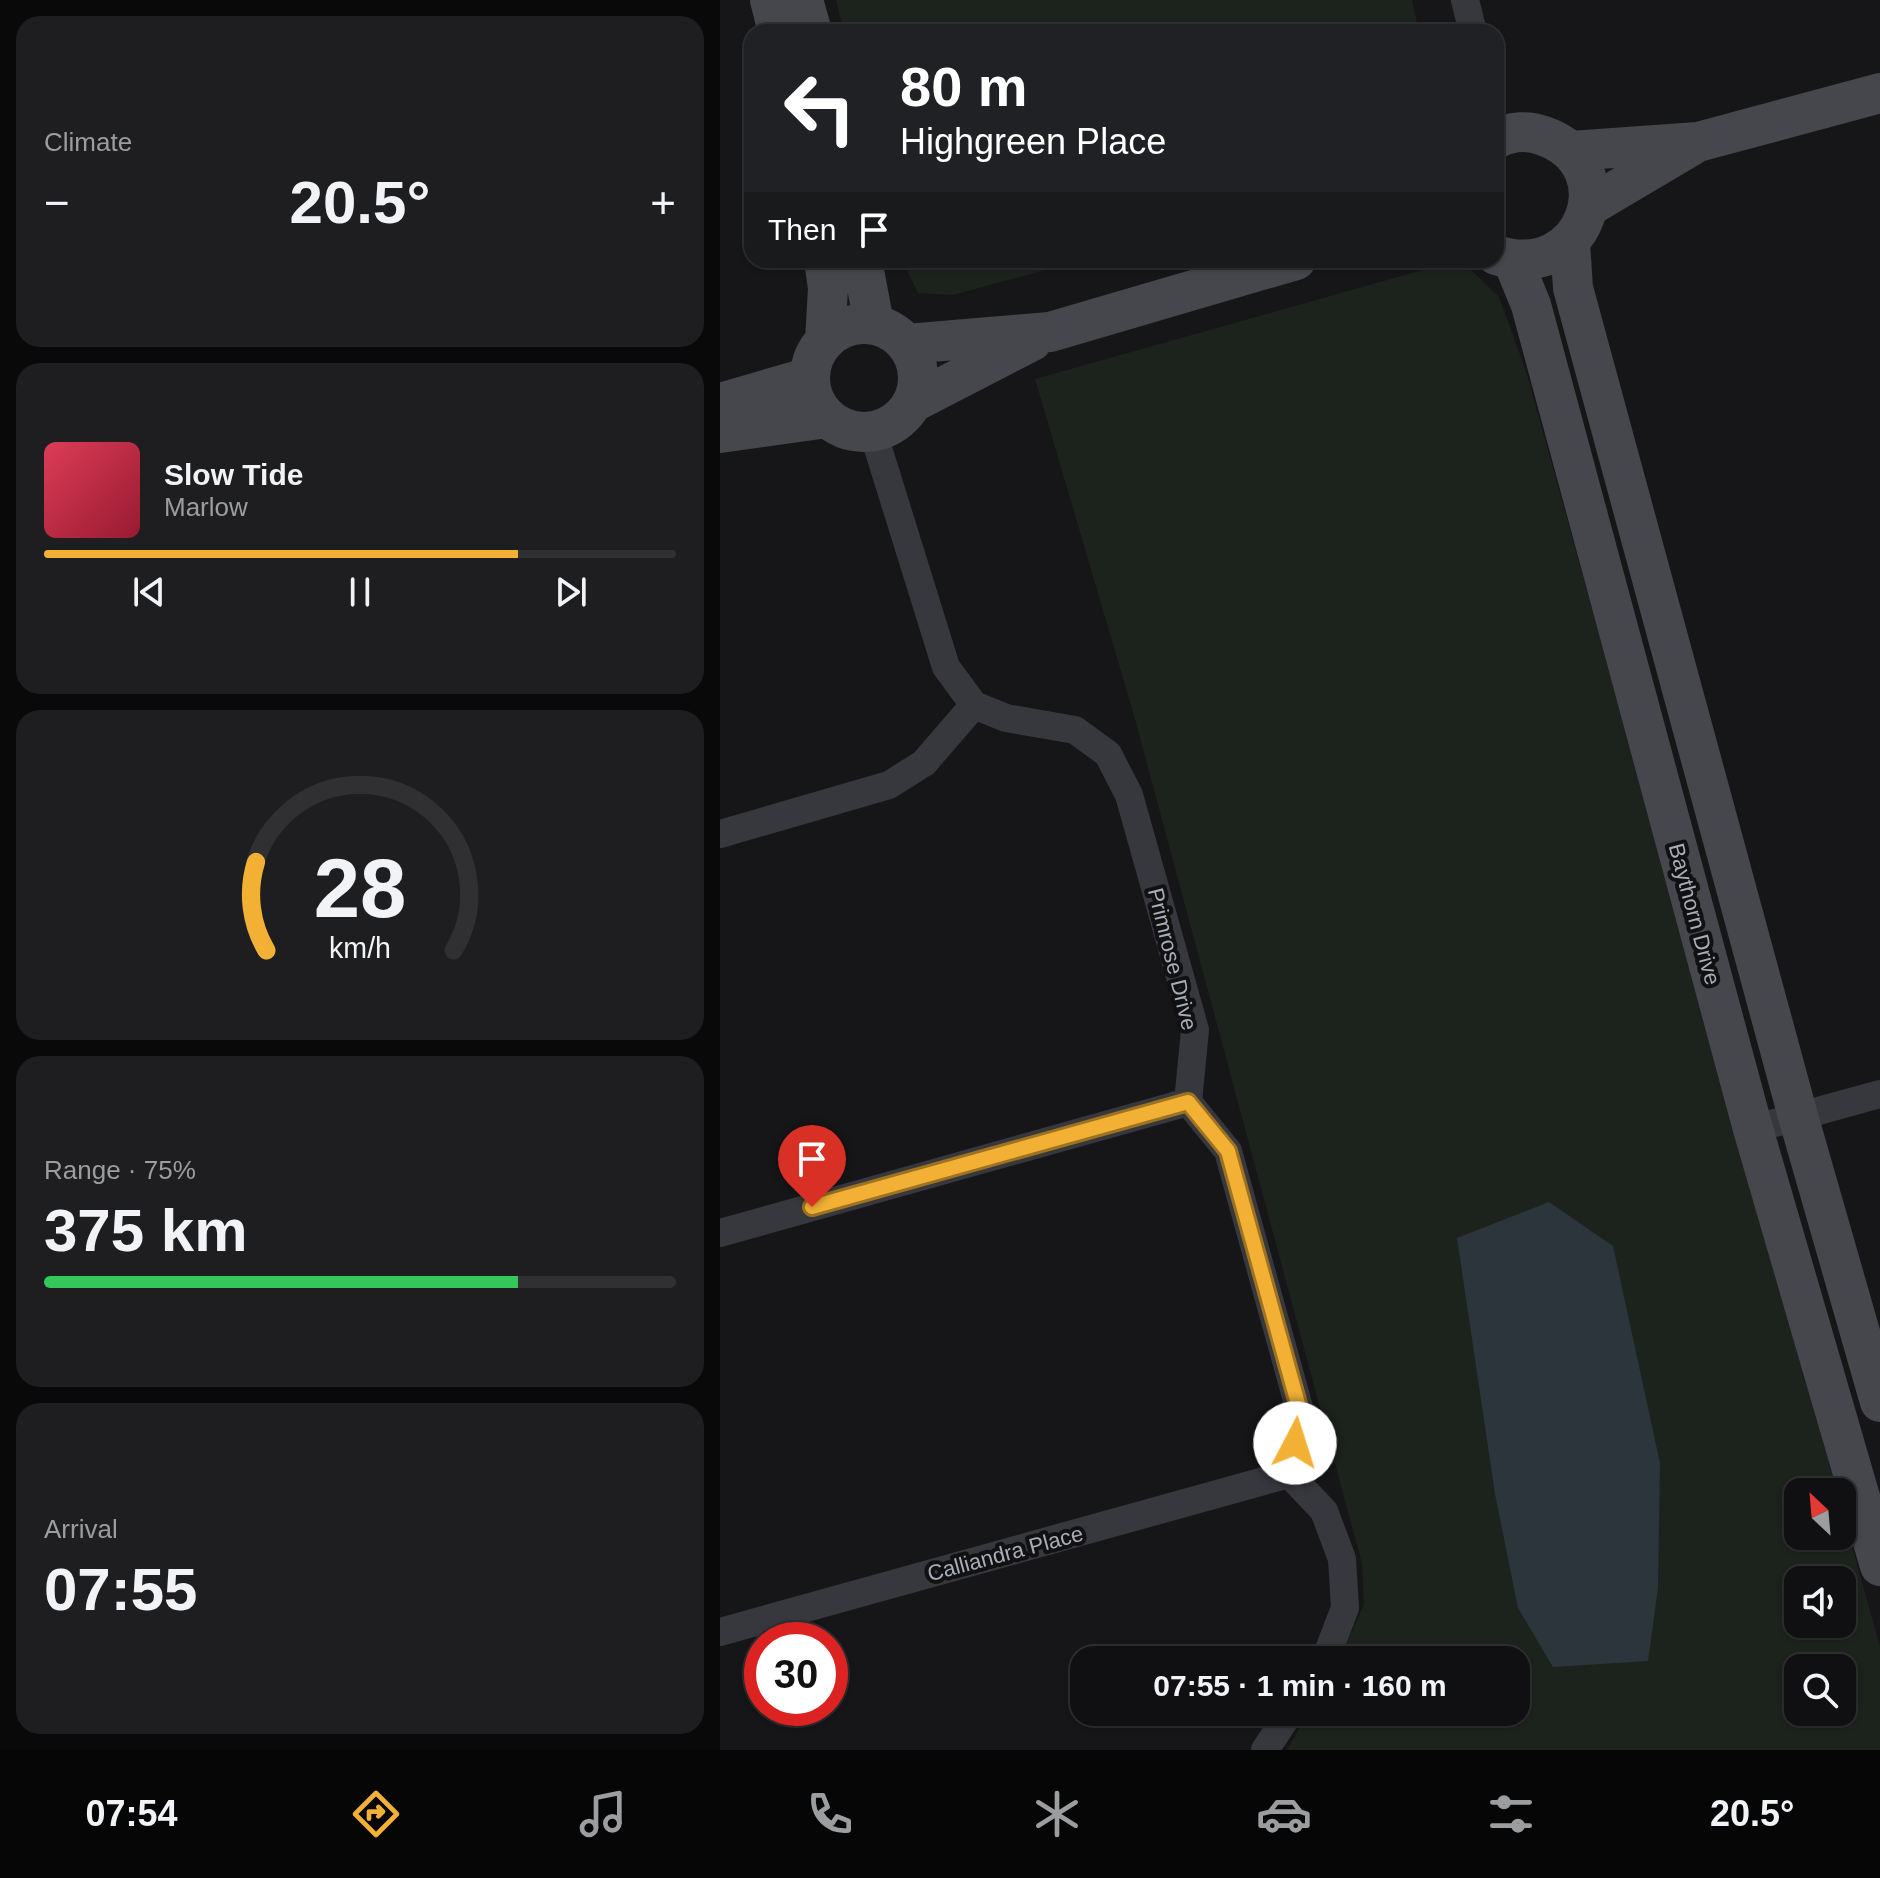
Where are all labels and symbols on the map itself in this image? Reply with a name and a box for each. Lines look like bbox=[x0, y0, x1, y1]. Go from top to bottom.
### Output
street label: Baythorn Drive bbox=[1664, 841, 1725, 988]
street label: Primrose Drive bbox=[1143, 886, 1202, 1033]
pin bbox=[778, 1125, 846, 1207]
position arrow bbox=[1253, 1401, 1337, 1485]
north arrow bbox=[1784, 1478, 1856, 1550]
street label: Calliandra Place bbox=[925, 1521, 1086, 1586]
speed limit sign: 30 bbox=[744, 1622, 848, 1726]

